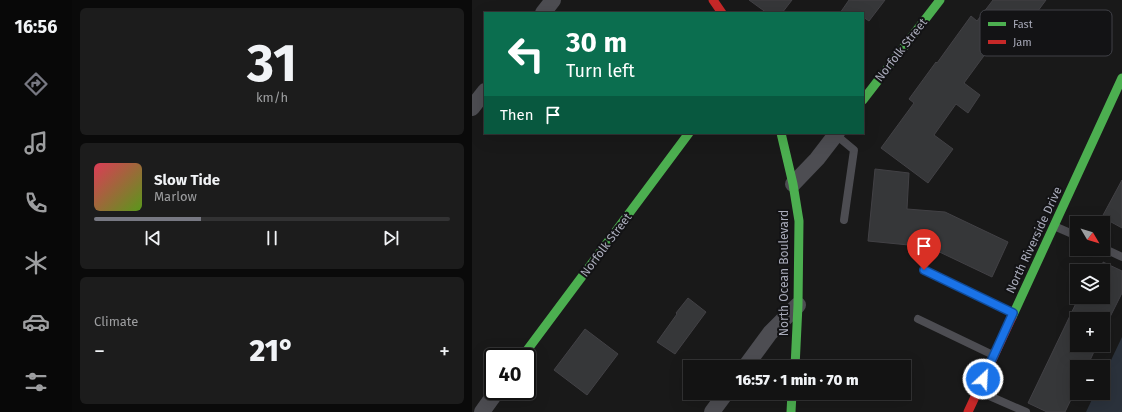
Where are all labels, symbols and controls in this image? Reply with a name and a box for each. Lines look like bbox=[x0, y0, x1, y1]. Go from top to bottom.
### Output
legend bbox=[980, 10, 1112, 56]
street label: Norfolk Street bbox=[872, 15, 930, 84]
text: 16:56 bbox=[15, 16, 57, 38]
text: Fast bbox=[1013, 18, 1033, 31]
text: 30 m bbox=[566, 26, 627, 59]
icon: left bbox=[500, 28, 552, 80]
text: 31 bbox=[247, 32, 297, 95]
text: Jam bbox=[1013, 36, 1032, 49]
text: Turn left bbox=[566, 60, 635, 82]
icon: directions bbox=[22, 70, 50, 98]
text: km/h bbox=[256, 90, 288, 105]
icon: arrive bbox=[542, 104, 564, 126]
text: Then bbox=[500, 106, 534, 124]
icon: music bbox=[22, 129, 50, 157]
text: Slow Tide bbox=[154, 171, 220, 189]
street label: North Riverside Drive bbox=[1003, 185, 1065, 295]
icon: phone bbox=[22, 189, 50, 217]
text: Marlow bbox=[154, 189, 197, 204]
street label: Norfolk Street bbox=[577, 210, 635, 280]
street label: North Ocean Boulevard bbox=[777, 210, 791, 336]
north arrow bbox=[1070, 216, 1110, 256]
map controls bbox=[1070, 216, 1110, 400]
icon: previous bbox=[142, 227, 164, 249]
icon: pause bbox=[261, 227, 283, 249]
icon: next bbox=[380, 227, 402, 249]
pin bbox=[907, 229, 941, 270]
icon: arrive bbox=[913, 235, 935, 257]
icon: climate bbox=[22, 249, 50, 277]
button: layers bbox=[1070, 264, 1110, 304]
icon: car bbox=[22, 308, 50, 336]
button: + bbox=[1070, 312, 1110, 352]
text: Climate bbox=[94, 314, 138, 329]
text: 21° bbox=[250, 333, 294, 369]
text: − bbox=[94, 338, 105, 365]
text: + bbox=[439, 338, 450, 365]
speed limit sign: 40 bbox=[484, 348, 536, 400]
position arrow bbox=[962, 358, 1004, 400]
button: − bbox=[1070, 360, 1110, 400]
icon: filters bbox=[22, 368, 50, 396]
text: 16:57 · 1 min · 70 m bbox=[735, 371, 859, 389]

